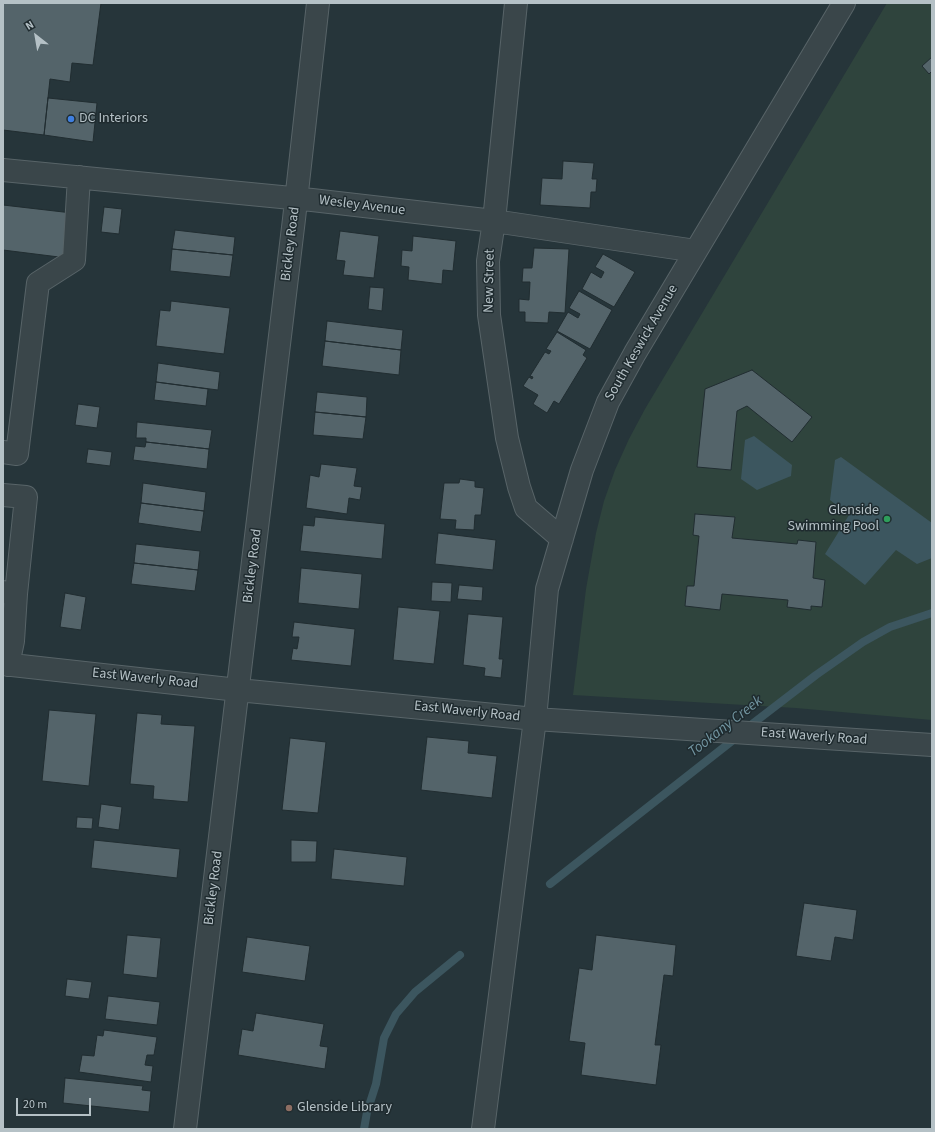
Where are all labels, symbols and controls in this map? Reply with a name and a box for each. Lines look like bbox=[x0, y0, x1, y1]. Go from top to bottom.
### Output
north arrow bbox=[16, 16, 56, 56]
text: N bbox=[23, 17, 37, 34]
place label: DC Interiors bbox=[79, 111, 148, 127]
marker: DC Interiors bbox=[66, 114, 76, 124]
street label: Wesley Avenue bbox=[318, 192, 406, 220]
street label: Bickley Road bbox=[278, 206, 304, 282]
street label: New Street bbox=[481, 249, 499, 313]
street label: South Keswick Avenue bbox=[602, 282, 682, 404]
place label: Glenside Swimming Pool bbox=[788, 503, 879, 536]
marker: Glenside Swimming Pool bbox=[882, 514, 892, 524]
street label: Bickley Road bbox=[240, 528, 266, 604]
street label: East Waverly Road bbox=[91, 665, 199, 693]
water label: Tookany Creek bbox=[685, 692, 767, 762]
street label: East Waverly Road bbox=[413, 698, 521, 726]
street label: East Waverly Road bbox=[760, 725, 868, 749]
street label: Bickley Road bbox=[201, 850, 227, 926]
scale bar bbox=[18, 1090, 93, 1116]
text: 20 m bbox=[23, 1096, 47, 1113]
place label: Glenside Library bbox=[297, 1100, 392, 1116]
marker: Glenside Library bbox=[284, 1103, 294, 1113]

